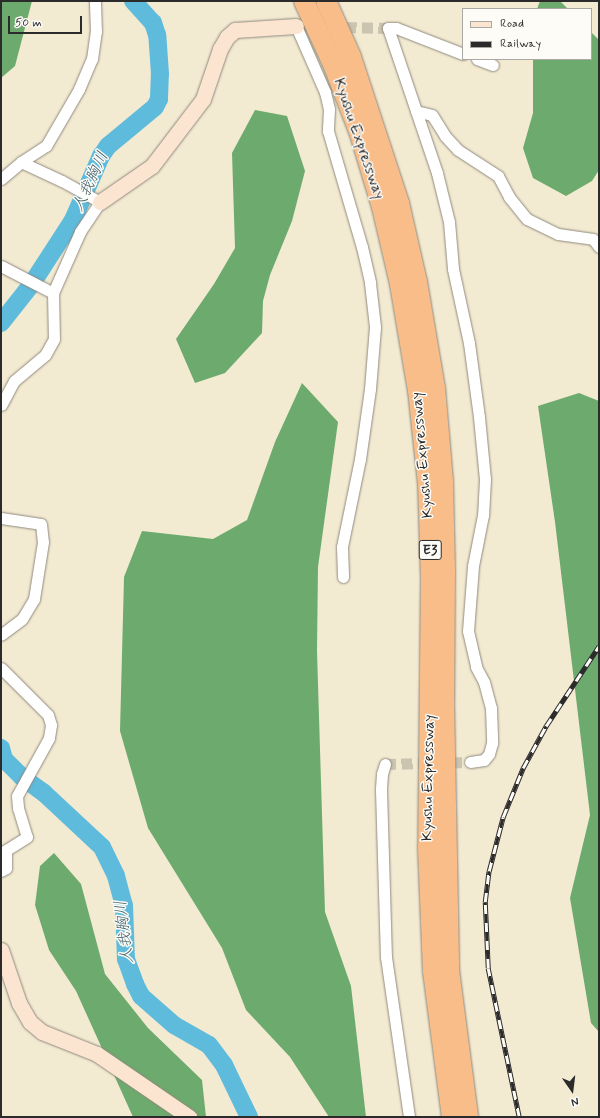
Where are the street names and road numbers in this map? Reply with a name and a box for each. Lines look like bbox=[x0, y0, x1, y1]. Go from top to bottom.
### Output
street label: Kyushu Expressway bbox=[329, 76, 387, 202]
street label: Kyushu Expressway bbox=[408, 391, 438, 519]
road number: E3 bbox=[418, 538, 442, 562]
street label: Kyushu Expressway bbox=[419, 714, 439, 842]

